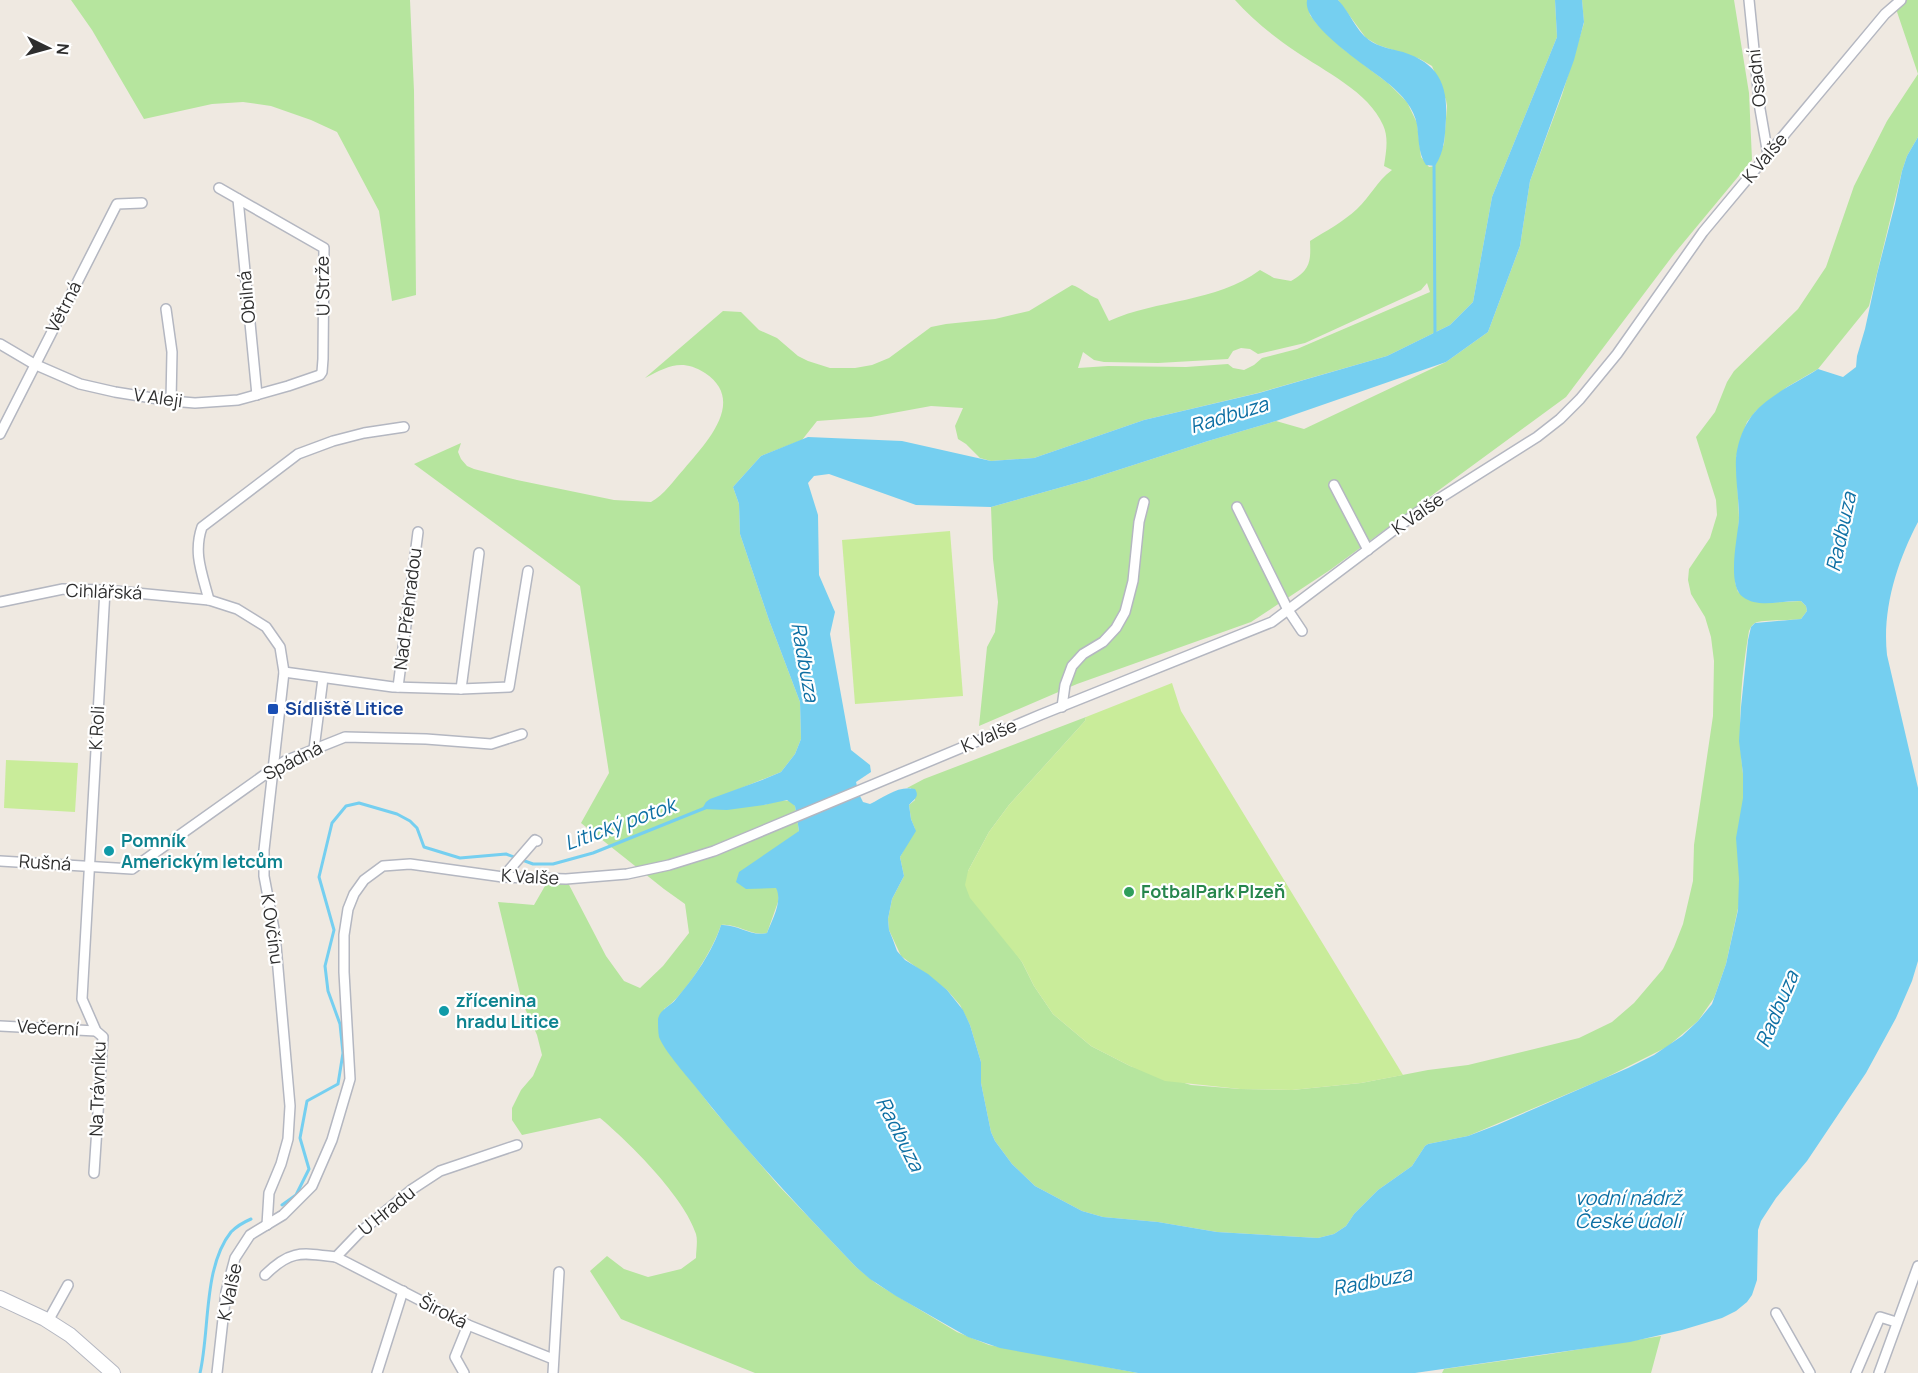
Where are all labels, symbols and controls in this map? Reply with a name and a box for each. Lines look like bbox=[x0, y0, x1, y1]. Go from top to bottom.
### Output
north arrow bbox=[18, 18, 78, 78]
text: N bbox=[51, 43, 74, 56]
street label: Osadní bbox=[1741, 48, 1771, 108]
street label: K Valše bbox=[1736, 127, 1792, 187]
street label: U Strže bbox=[309, 256, 335, 316]
street label: Obilná bbox=[232, 270, 260, 324]
street label: Větrná bbox=[40, 277, 86, 336]
street label: V Aleji bbox=[132, 382, 184, 412]
water label: Radbuza bbox=[1186, 390, 1272, 439]
street label: K Valše bbox=[1387, 487, 1448, 540]
water label: Radbuza bbox=[1819, 489, 1862, 574]
street label: Nad Přehradou bbox=[388, 546, 426, 671]
street label: Cihlářská bbox=[65, 578, 143, 604]
water label: Radbuza bbox=[785, 620, 826, 705]
place label: Sídliště Litice bbox=[285, 696, 404, 720]
marker: Sídliště Litice bbox=[266, 702, 280, 716]
street label: K Roli bbox=[83, 705, 109, 751]
street label: K Valše bbox=[957, 713, 1020, 757]
street label: Spádná bbox=[259, 735, 326, 785]
water label: Litický potok bbox=[561, 790, 682, 856]
place label: Pomník Americkým letcům bbox=[121, 828, 283, 873]
marker: Pomník Americkým letcům bbox=[102, 844, 116, 858]
street label: Rušná bbox=[18, 848, 72, 876]
street label: K Valše bbox=[500, 862, 560, 890]
place label: FotbalPark Plzeň bbox=[1141, 879, 1285, 903]
marker: FotbalPark Plzeň bbox=[1122, 885, 1136, 899]
street label: K Ovčínu bbox=[256, 892, 290, 966]
water label: Radbuza bbox=[1748, 966, 1805, 1051]
place label: zřícenina hradu Litice bbox=[456, 988, 559, 1033]
marker: zřícenina hradu Litice bbox=[437, 1004, 451, 1018]
street label: Večerní bbox=[17, 1013, 80, 1041]
street label: Na Trávníku bbox=[83, 1041, 111, 1137]
water label: Radbuza bbox=[870, 1092, 931, 1177]
street label: U Hradu bbox=[353, 1180, 420, 1240]
water label: vodní nádrž České údolí bbox=[1575, 1184, 1686, 1234]
water label: Radbuza bbox=[1330, 1259, 1415, 1301]
street label: K Valše bbox=[211, 1261, 247, 1323]
street label: Široká bbox=[415, 1289, 472, 1333]

